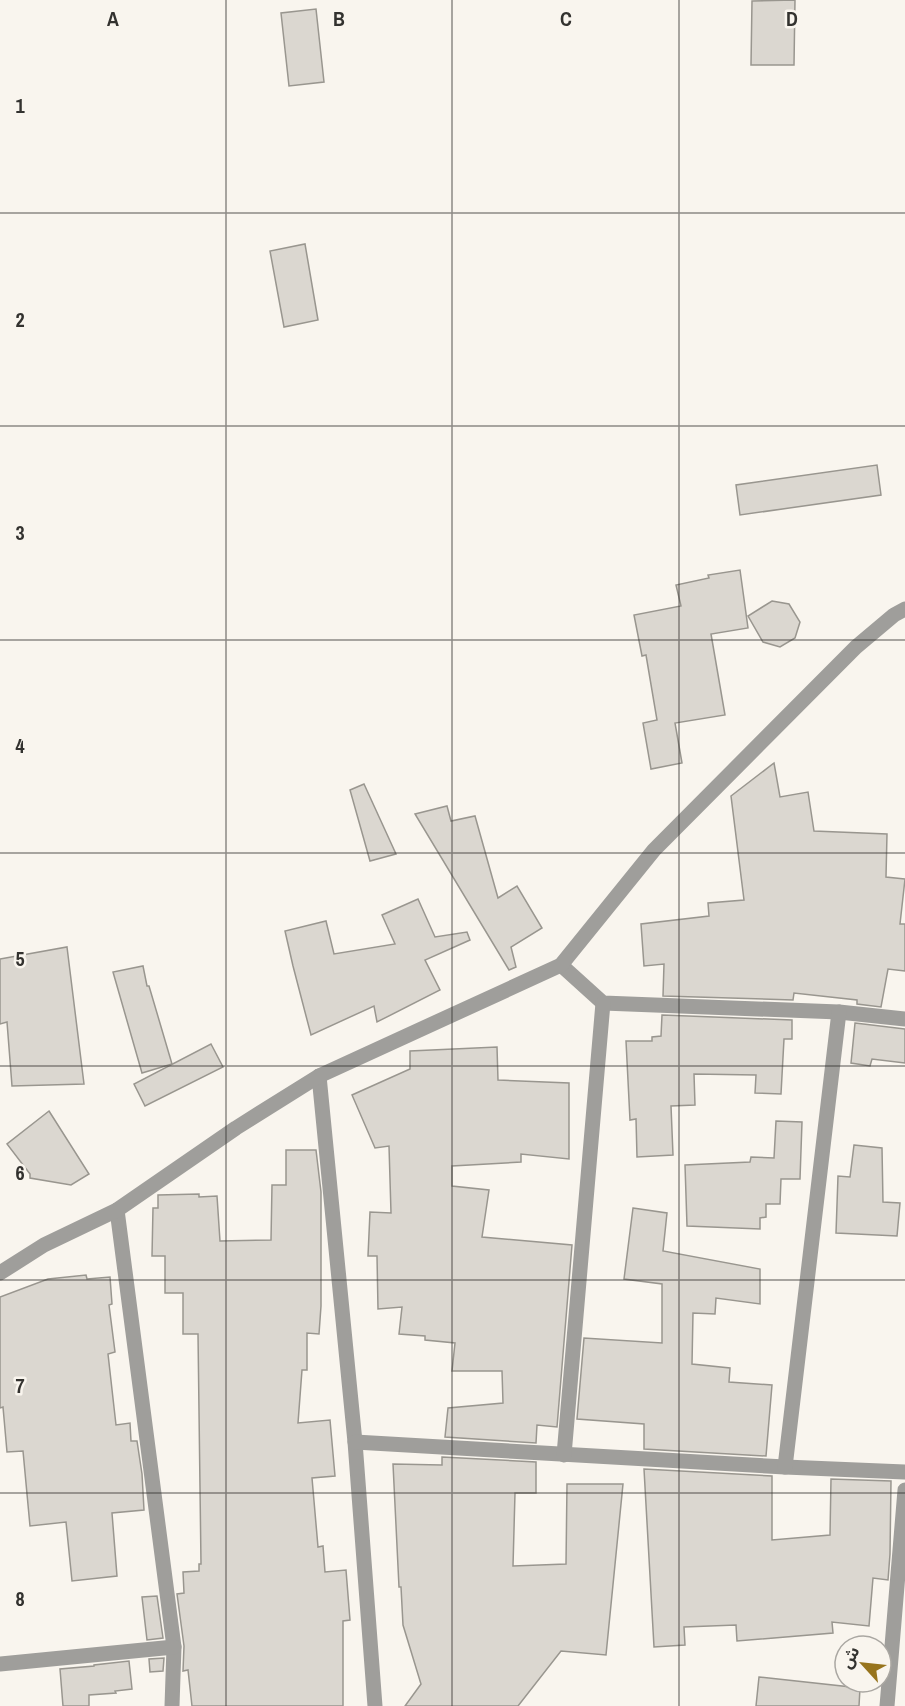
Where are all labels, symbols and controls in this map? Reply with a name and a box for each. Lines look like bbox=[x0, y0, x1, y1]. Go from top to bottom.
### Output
text: A bbox=[107, 5, 119, 32]
text: B bbox=[333, 5, 345, 32]
text: C bbox=[560, 5, 572, 32]
text: D bbox=[786, 5, 798, 32]
text: 1 bbox=[15, 92, 25, 119]
text: 2 bbox=[15, 306, 25, 333]
text: 3 bbox=[15, 519, 25, 546]
text: 4 bbox=[15, 732, 25, 759]
text: 5 bbox=[15, 945, 25, 972]
text: 6 bbox=[15, 1159, 25, 1186]
text: 7 bbox=[15, 1372, 25, 1399]
text: 8 bbox=[15, 1585, 25, 1612]
north arrow bbox=[833, 1634, 893, 1694]
text: ش bbox=[835, 1642, 864, 1672]

